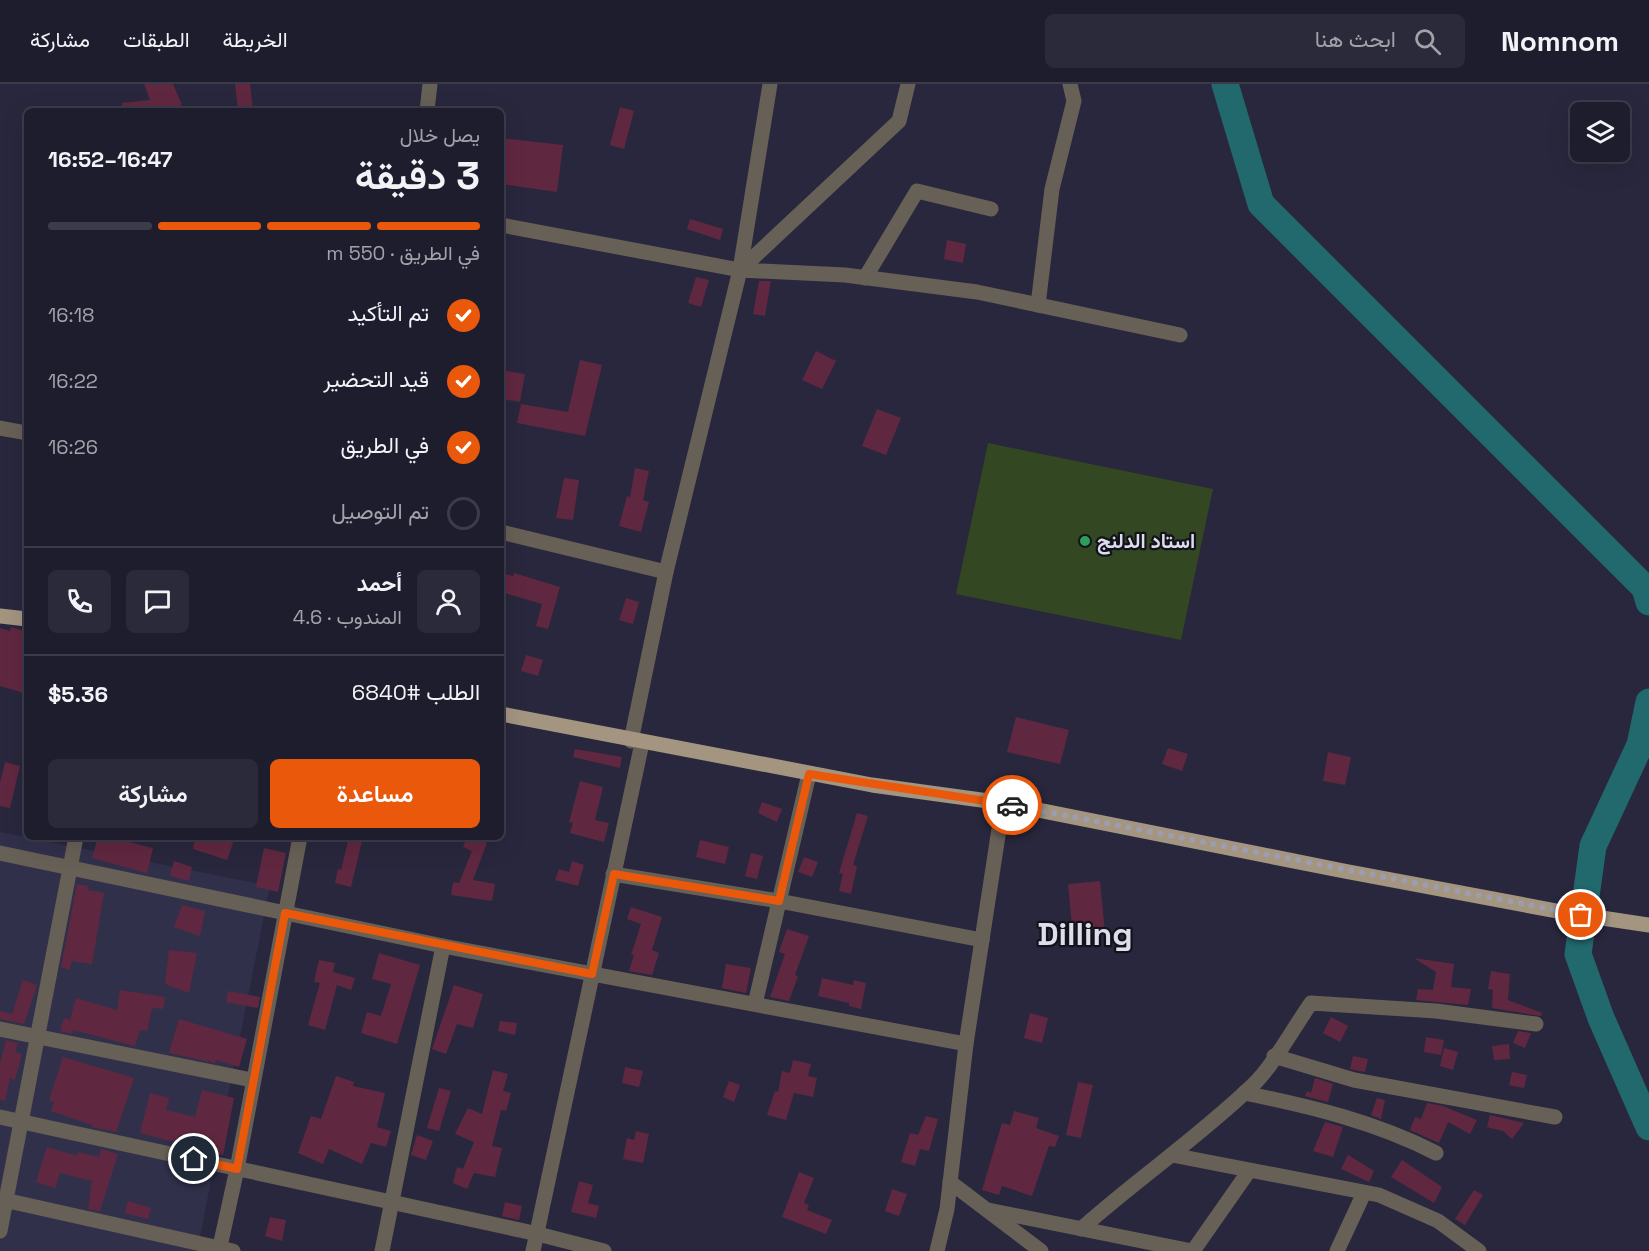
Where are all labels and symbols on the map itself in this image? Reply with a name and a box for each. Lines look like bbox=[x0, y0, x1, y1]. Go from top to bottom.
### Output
place label: استاد الدلنج bbox=[1097, 528, 1195, 555]
marker: استاد الدلنج bbox=[1078, 534, 1092, 548]
courier bbox=[982, 775, 1042, 835]
pin bbox=[1555, 889, 1606, 940]
district label: Dilling bbox=[1037, 914, 1133, 954]
pin bbox=[168, 1133, 219, 1184]

